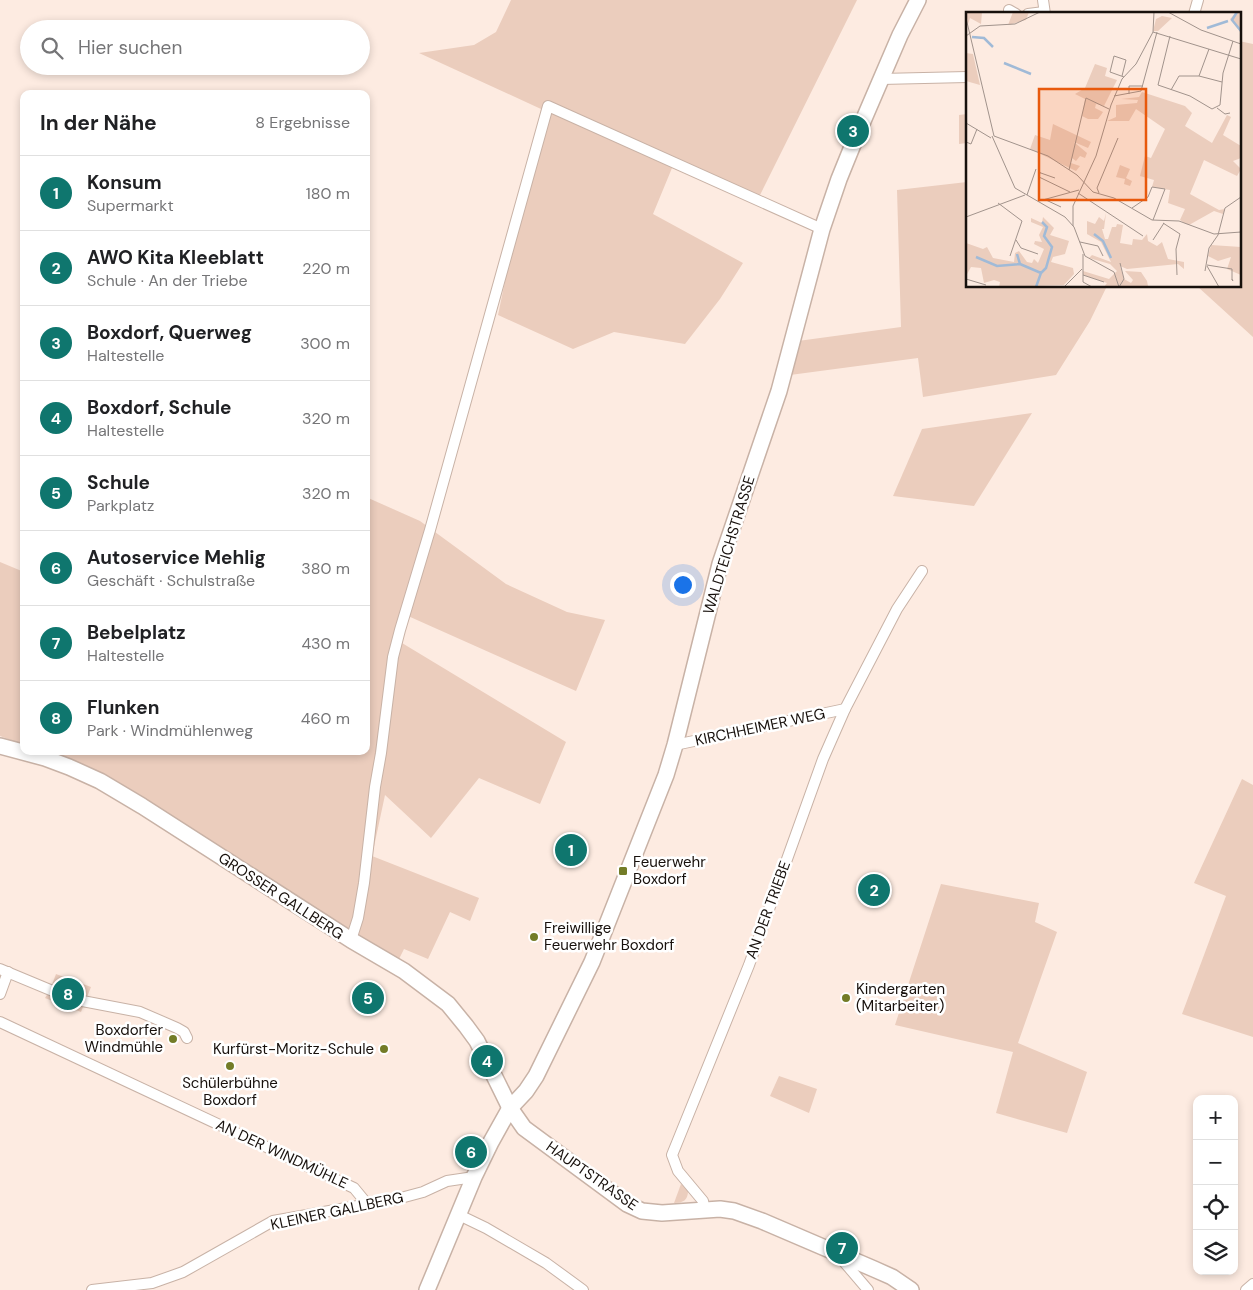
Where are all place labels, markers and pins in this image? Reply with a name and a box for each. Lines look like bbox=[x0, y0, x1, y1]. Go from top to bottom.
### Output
pin: 3 bbox=[837, 112, 869, 150]
pin: 1 bbox=[555, 831, 587, 869]
place label: Feuerwehr Boxdorf bbox=[633, 852, 706, 889]
marker: Feuerwehr Boxdorf bbox=[617, 865, 629, 877]
pin: 2 bbox=[858, 871, 890, 909]
place label: Freiwillige Feuerwehr Boxdorf bbox=[544, 918, 674, 955]
marker: Freiwillige Feuerwehr Boxdorf bbox=[528, 931, 540, 943]
pin: 8 bbox=[52, 975, 84, 1013]
pin: 5 bbox=[352, 979, 384, 1017]
place label: Kindergarten (Mitarbeiter) bbox=[856, 979, 945, 1016]
marker: Kindergarten (Mitarbeiter) bbox=[840, 992, 852, 1004]
place label: Boxdorfer Windmühle bbox=[84, 1020, 163, 1057]
marker: Boxdorfer Windmühle bbox=[167, 1033, 179, 1045]
place label: Kurfürst-Moritz-Schule bbox=[213, 1039, 374, 1059]
pin: 4 bbox=[471, 1042, 503, 1080]
marker: Kurfürst-Moritz-Schule bbox=[378, 1043, 390, 1055]
marker: Schülerbühne Boxdorf bbox=[224, 1060, 236, 1072]
place label: Schülerbühne Boxdorf bbox=[182, 1073, 278, 1110]
pin: 6 bbox=[455, 1133, 487, 1171]
pin: 7 bbox=[826, 1229, 858, 1267]

